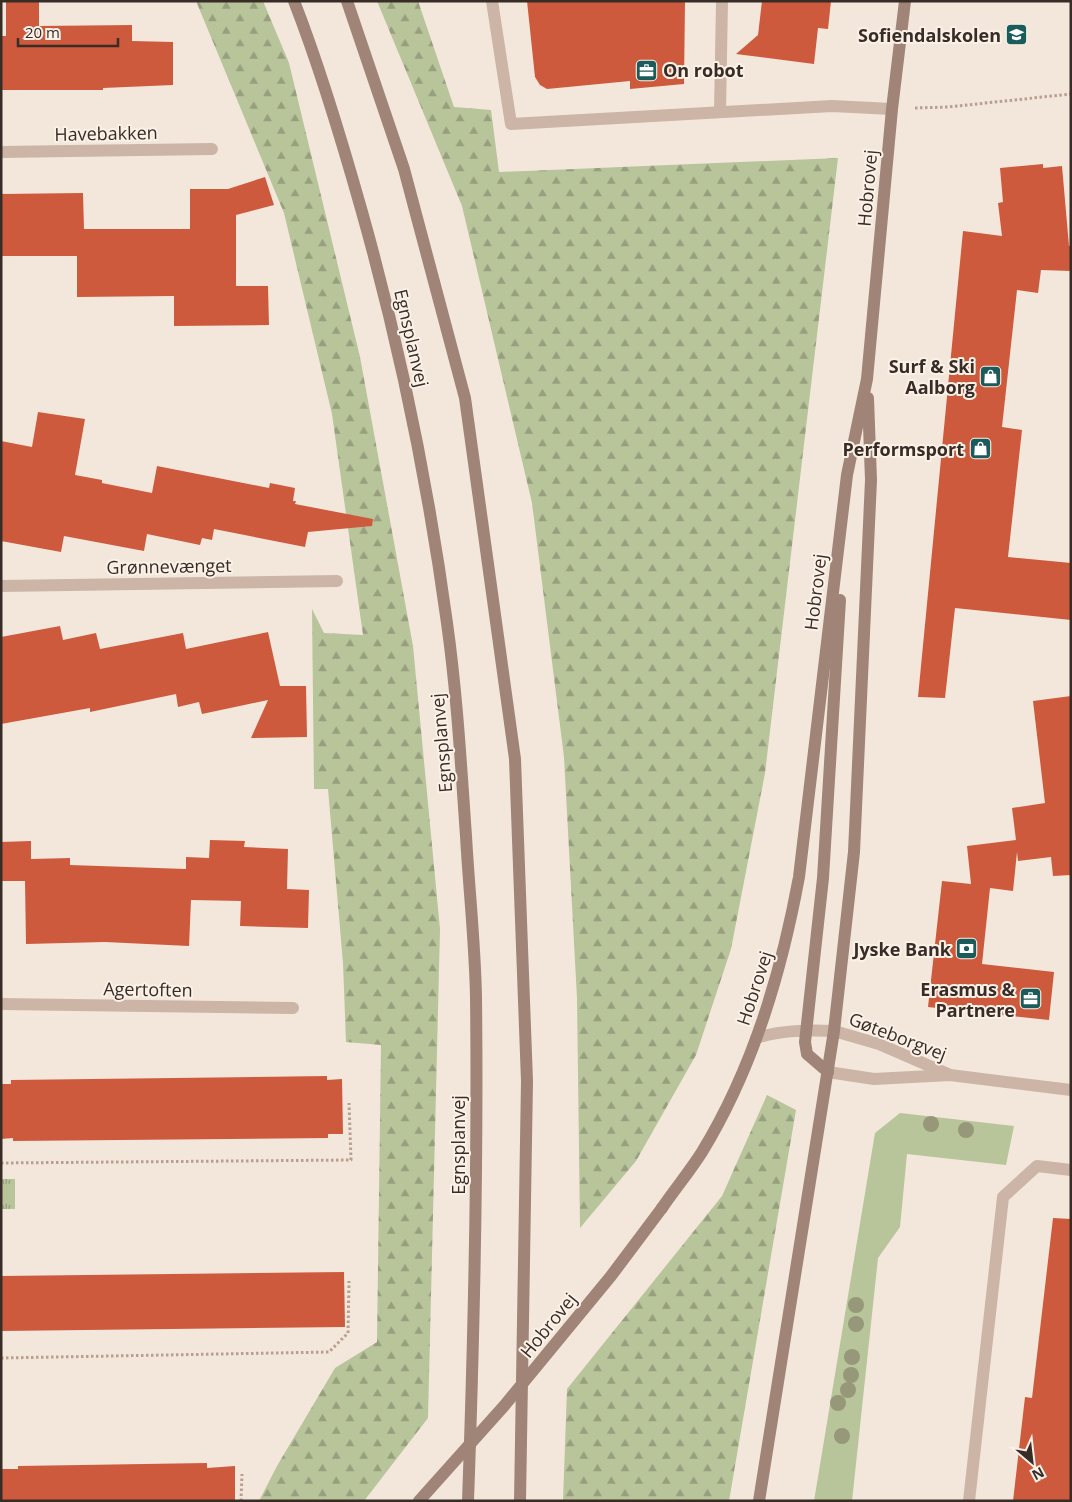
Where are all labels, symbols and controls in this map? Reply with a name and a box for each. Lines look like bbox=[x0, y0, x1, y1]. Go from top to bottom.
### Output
scale bar bbox=[18, 15, 118, 47]
text: 20 m bbox=[25, 22, 60, 42]
place label: Sofiendalskolen bbox=[858, 23, 1001, 47]
school or university icon: Sofiendalskolen bbox=[1005, 23, 1029, 47]
office icon: On robot bbox=[635, 58, 659, 82]
place label: On robot bbox=[663, 58, 744, 82]
street label: Havebakken bbox=[54, 120, 158, 146]
street label: Hobrovej bbox=[852, 149, 882, 227]
street label: Egnsplanvej bbox=[389, 287, 435, 389]
place label: Surf & Ski Aalborg bbox=[889, 354, 975, 399]
shop icon: Surf & Ski Aalborg bbox=[979, 364, 1003, 388]
place label: Performsport bbox=[842, 437, 964, 461]
shop icon: Performsport bbox=[968, 437, 992, 461]
street label: Hobrovej bbox=[798, 552, 832, 632]
street label: Grønnevænget bbox=[106, 553, 232, 579]
street label: Egnsplanvej bbox=[425, 692, 457, 794]
place label: Jyske Bank bbox=[851, 937, 952, 961]
bank icon: Jyske Bank bbox=[955, 937, 979, 961]
street label: Hobrovej bbox=[731, 948, 777, 1028]
street label: Agertoften bbox=[103, 976, 193, 1002]
place label: Erasmus & Partnere bbox=[920, 977, 1015, 1022]
office icon: Erasmus & Partnere bbox=[1019, 987, 1043, 1011]
street label: Gøteborgvej bbox=[846, 1006, 950, 1066]
street label: Egnsplanvej bbox=[446, 1095, 470, 1195]
street label: Hobrovej bbox=[514, 1288, 582, 1362]
north arrow bbox=[1007, 1437, 1057, 1487]
text: N bbox=[1029, 1463, 1048, 1485]

